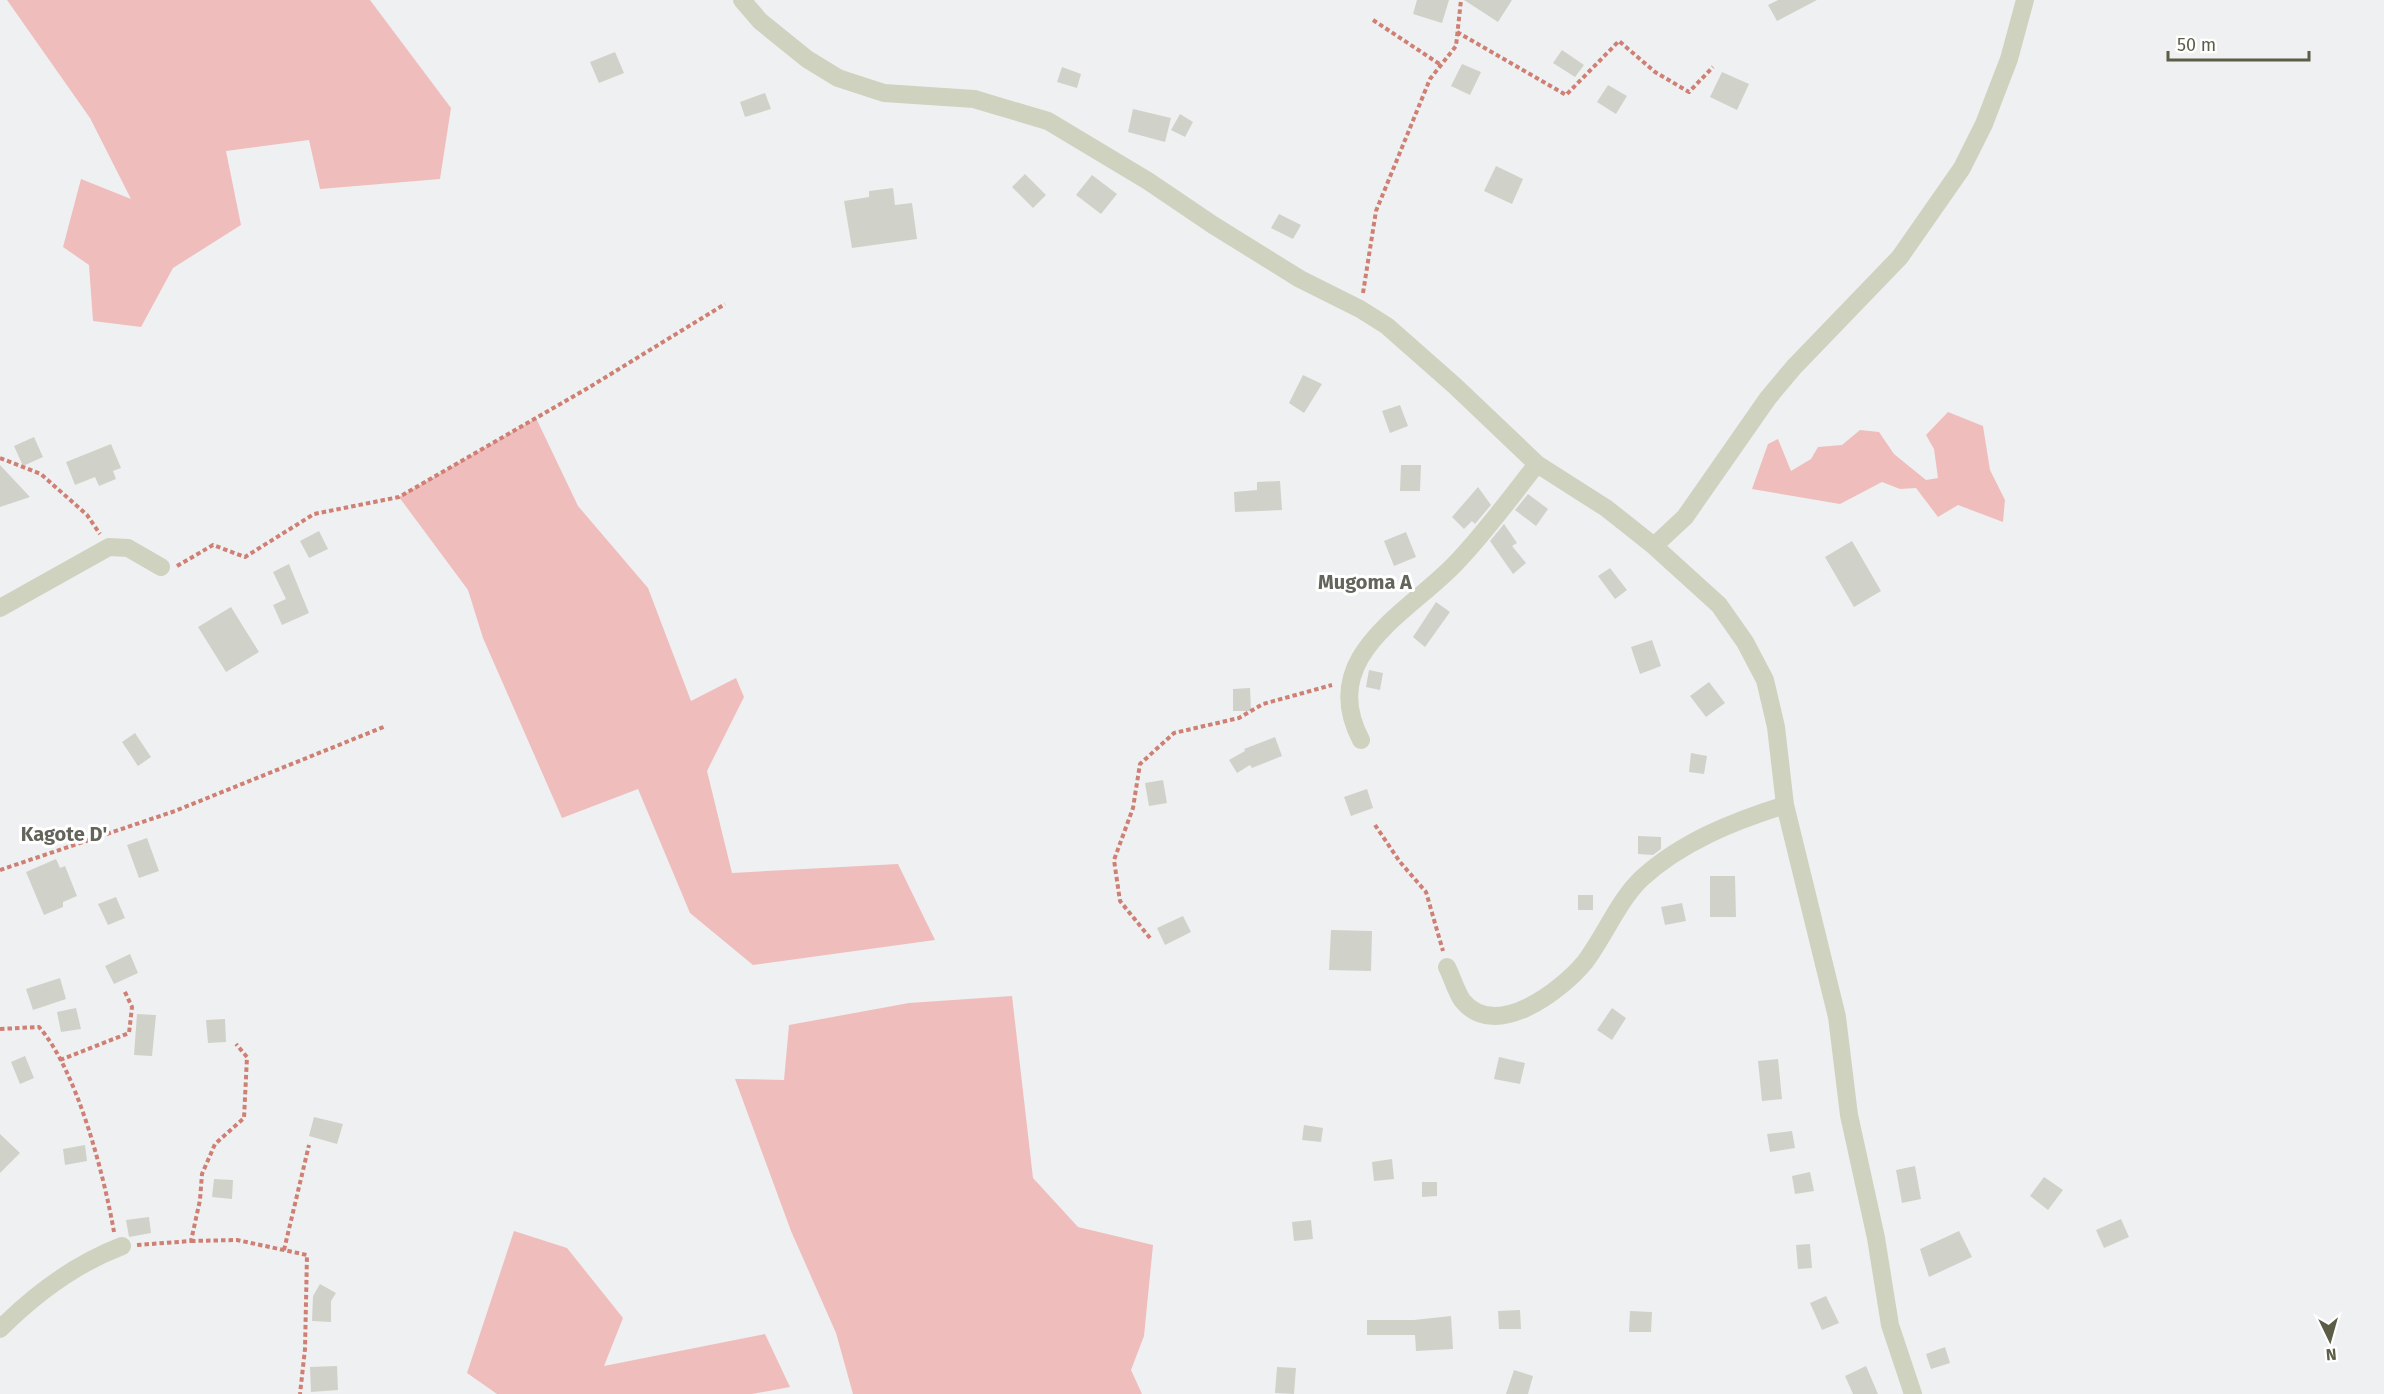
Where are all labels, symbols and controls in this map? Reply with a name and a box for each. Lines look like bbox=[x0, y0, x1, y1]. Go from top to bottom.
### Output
scale bar bbox=[2168, 24, 2309, 62]
text: 50 m bbox=[2177, 34, 2216, 56]
district label: Mugoma A bbox=[1318, 570, 1413, 594]
district label: Kagote D' bbox=[21, 822, 107, 846]
north arrow bbox=[2300, 1310, 2360, 1370]
text: N bbox=[2325, 1345, 2337, 1364]

